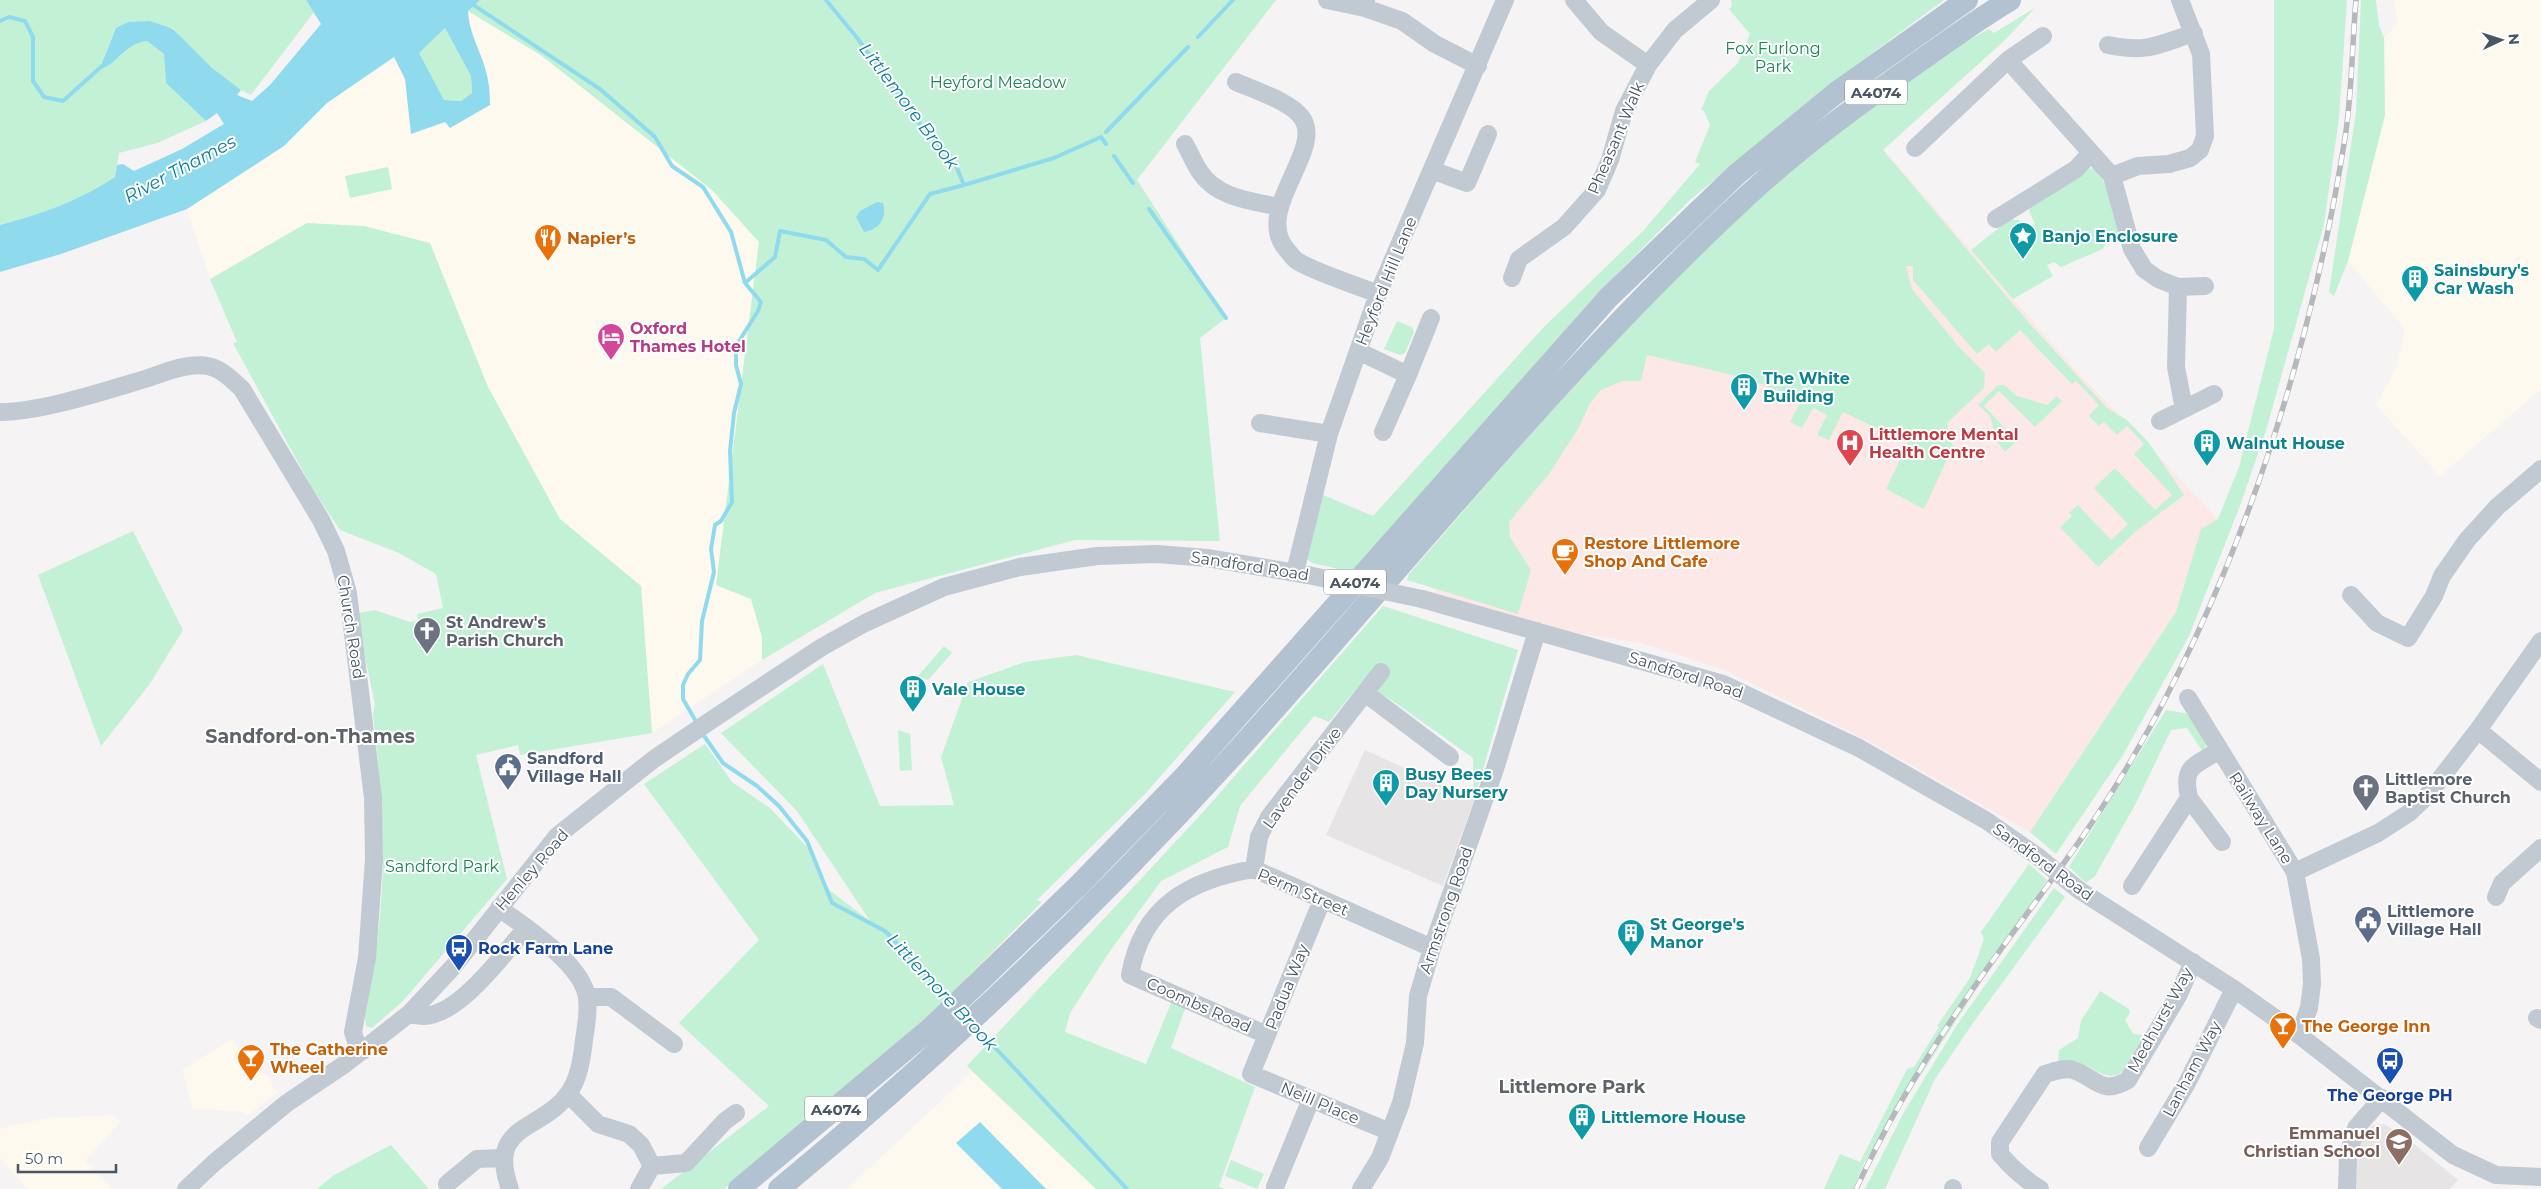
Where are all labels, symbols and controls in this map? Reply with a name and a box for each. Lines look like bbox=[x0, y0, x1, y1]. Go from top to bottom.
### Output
north arrow bbox=[2476, 15, 2526, 65]
text: N bbox=[2505, 33, 2523, 45]
water label: Littlemore Brook bbox=[854, 39, 964, 174]
park label: Fox Furlong Park bbox=[1725, 39, 1821, 76]
park label: Heyford Meadow bbox=[930, 73, 1066, 92]
street label: Pheasant Walk bbox=[1584, 79, 1648, 197]
road number: A4074 bbox=[1845, 80, 1907, 104]
water label: River Thames bbox=[120, 130, 240, 208]
street label: Heyford Hill Lane bbox=[1351, 214, 1421, 348]
place icon: Banjo Enclosure bbox=[2008, 221, 2038, 260]
restaurant icon: Napier’s bbox=[533, 223, 563, 262]
place label: Banjo Enclosure bbox=[2042, 227, 2178, 246]
place label: Napier’s bbox=[567, 229, 636, 248]
place label: Sainsbury's Car Wash bbox=[2434, 261, 2530, 298]
building icon: Sainsbury's Car Wash bbox=[2400, 264, 2430, 303]
place label: Oxford Thames Hotel bbox=[630, 319, 746, 356]
hotel icon: Oxford Thames Hotel bbox=[596, 322, 626, 361]
place label: The White Building bbox=[1763, 369, 1850, 406]
building icon: The White Building bbox=[1729, 372, 1759, 411]
place label: Littlemore Mental Health Centre bbox=[1869, 425, 2019, 462]
hospital icon: Littlemore Mental Health Centre bbox=[1835, 428, 1865, 467]
building icon: Walnut House bbox=[2192, 428, 2222, 467]
place label: Walnut House bbox=[2226, 434, 2345, 453]
place label: Restore Littlemore Shop And Cafe bbox=[1584, 534, 1740, 571]
cafe icon: Restore Littlemore Shop And Cafe bbox=[1550, 537, 1580, 576]
street label: Sandford Road bbox=[1190, 547, 1310, 585]
road number: A4074 bbox=[1324, 570, 1386, 594]
street label: Church Road bbox=[333, 574, 369, 680]
place label: St Andrew's Parish Church bbox=[446, 613, 564, 650]
church icon: St Andrew's Parish Church bbox=[412, 616, 442, 655]
street label: Sandford Road bbox=[1626, 648, 1746, 702]
building icon: Vale House bbox=[898, 674, 928, 713]
place label: Vale House bbox=[931, 680, 1025, 699]
street label: Lavender Drive bbox=[1259, 724, 1345, 832]
district label: Sandford-on-Thames bbox=[205, 725, 415, 748]
place label: Sandford Village Hall bbox=[526, 749, 622, 786]
public building icon: Sandford Village Hall bbox=[493, 752, 523, 791]
place label: Busy Bees Day Nursery bbox=[1405, 765, 1508, 802]
building icon: Busy Bees Day Nursery bbox=[1371, 768, 1401, 807]
street label: Railway Lane bbox=[2225, 769, 2297, 867]
place label: Littlemore Baptist Church bbox=[2385, 770, 2511, 807]
church icon: Littlemore Baptist Church bbox=[2351, 773, 2381, 812]
street label: Sandford Road bbox=[1989, 819, 2097, 905]
street label: Henley Road bbox=[491, 825, 573, 915]
street label: Armstrong Road bbox=[1415, 844, 1477, 976]
park label: Sandford Park bbox=[385, 857, 499, 876]
street label: Perm Street bbox=[1255, 864, 1352, 920]
place label: Littlemore Village Hall bbox=[2386, 902, 2482, 939]
public building icon: Littlemore Village Hall bbox=[2353, 905, 2383, 944]
place label: St George's Manor bbox=[1650, 915, 1745, 952]
building icon: St George's Manor bbox=[1616, 918, 1646, 957]
water label: Littlemore Brook bbox=[882, 929, 1003, 1056]
bus stop icon: Rock Farm Lane bbox=[444, 933, 474, 972]
place label: Rock Farm Lane bbox=[478, 939, 613, 958]
street label: Padua Way bbox=[1261, 941, 1313, 1033]
street label: Medhurst Way bbox=[2123, 964, 2197, 1076]
street label: Coombs Road bbox=[1144, 973, 1254, 1037]
bar icon: The George Inn bbox=[2268, 1011, 2298, 1050]
place label: The George Inn bbox=[2302, 1017, 2431, 1036]
street label: Lanham Way bbox=[2159, 1018, 2225, 1120]
place label: The Catherine Wheel bbox=[270, 1040, 388, 1077]
bar icon: The Catherine Wheel bbox=[236, 1043, 266, 1082]
bus stop icon: The George PH bbox=[2375, 1046, 2405, 1085]
district label: Littlemore Park bbox=[1499, 1076, 1646, 1098]
street label: Neill Place bbox=[1278, 1078, 1362, 1128]
place label: The George PH bbox=[2327, 1086, 2453, 1105]
road number: A4074 bbox=[805, 1096, 867, 1122]
building icon: Littlemore House bbox=[1567, 1102, 1597, 1141]
place label: Littlemore House bbox=[1601, 1108, 1746, 1127]
place label: Emmanuel Christian School bbox=[2243, 1124, 2380, 1161]
school or university icon: Emmanuel Christian School bbox=[2384, 1127, 2414, 1166]
scale bar bbox=[18, 1142, 115, 1174]
text: 50 m bbox=[25, 1149, 63, 1168]

